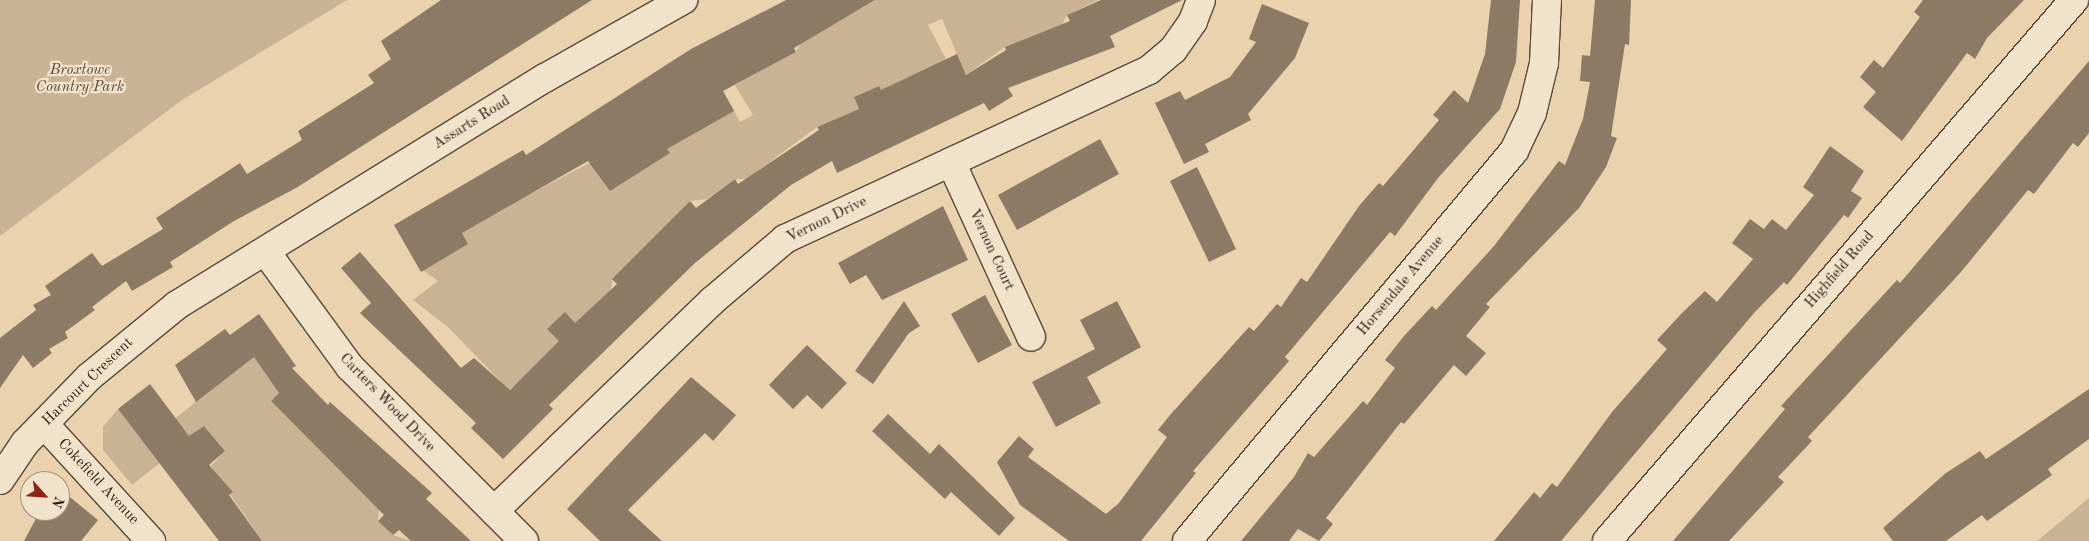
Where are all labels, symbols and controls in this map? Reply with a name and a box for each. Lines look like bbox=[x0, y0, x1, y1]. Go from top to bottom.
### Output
park label: Broxtowe Country Park bbox=[36, 61, 124, 96]
street label: Assarts Road bbox=[430, 92, 514, 154]
street label: Vernon Drive bbox=[784, 193, 870, 247]
street label: Vernon Court bbox=[964, 206, 1018, 294]
street label: Highfield Road bbox=[1802, 228, 1878, 312]
street label: Horsendale Avenue bbox=[1354, 232, 1448, 340]
street label: Harcourt Crescent bbox=[39, 334, 137, 430]
street label: Carters Wood Drive bbox=[335, 350, 439, 456]
street label: Cokefield Avenue bbox=[54, 435, 142, 529]
north arrow bbox=[20, 471, 70, 521]
text: N bbox=[49, 494, 66, 510]

